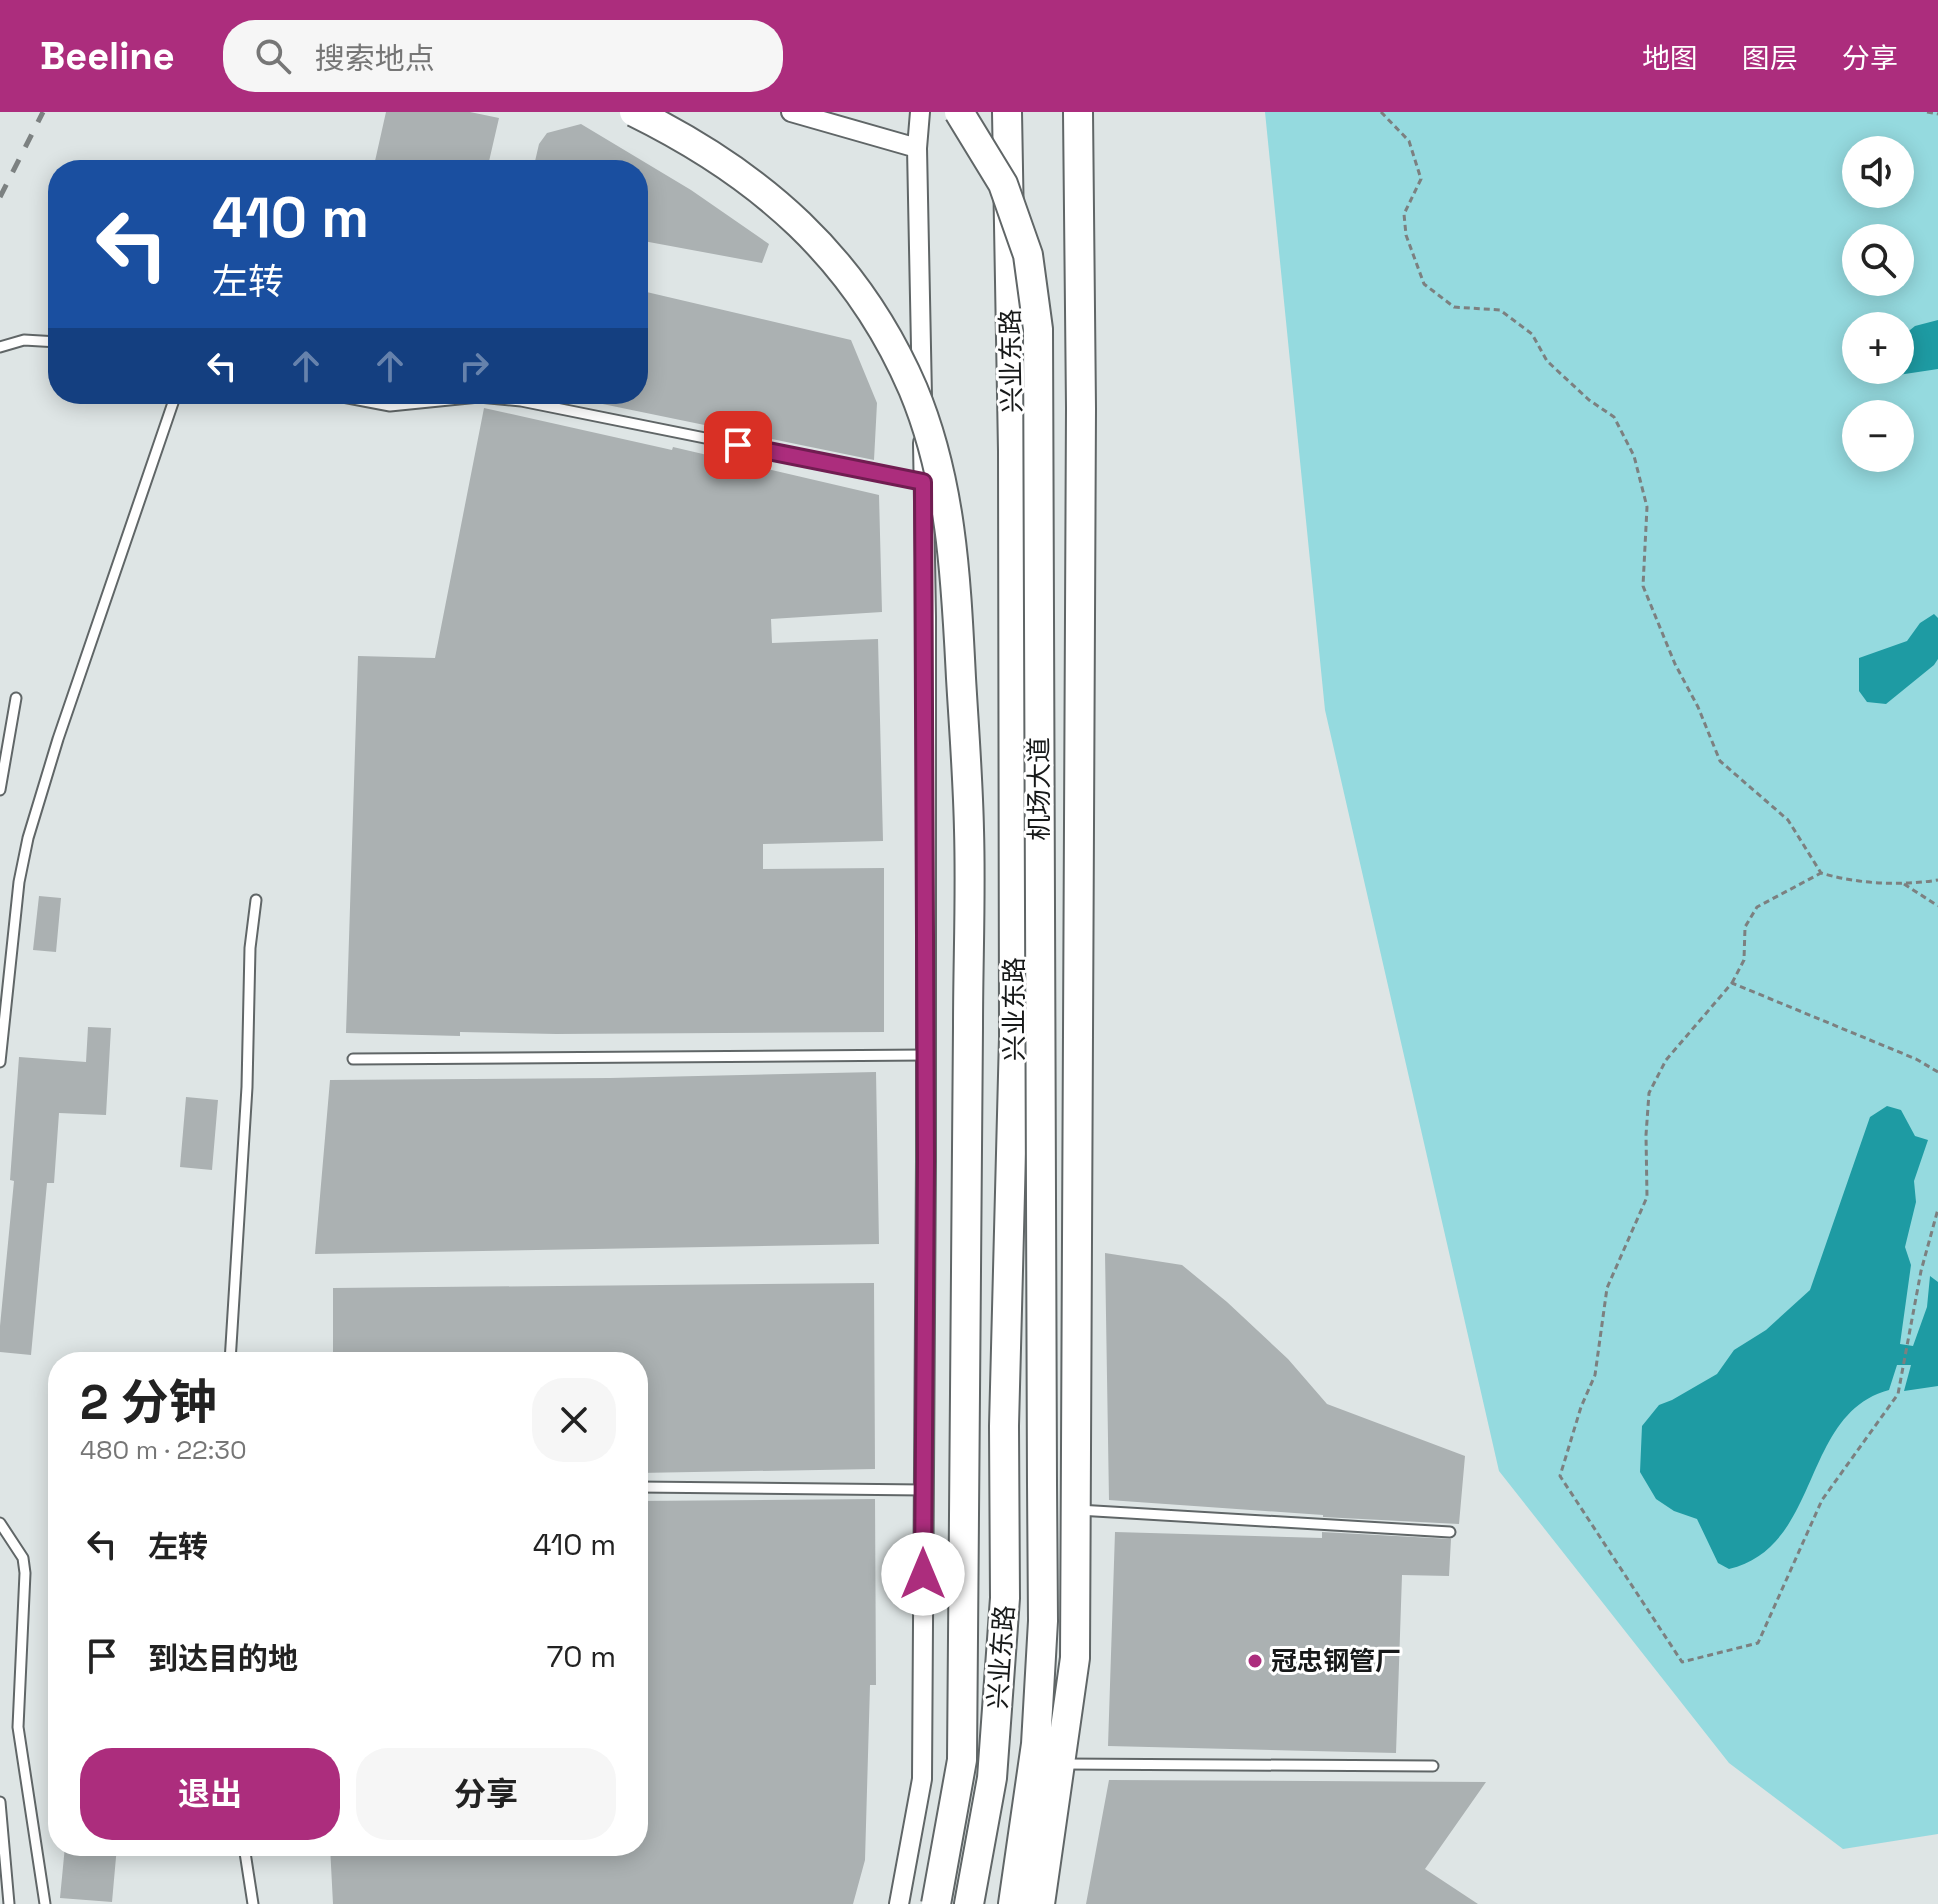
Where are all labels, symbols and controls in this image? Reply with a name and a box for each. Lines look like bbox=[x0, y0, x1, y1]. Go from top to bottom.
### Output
search box bbox=[223, 20, 783, 92]
text: Beeline bbox=[40, 32, 175, 80]
icon: search bbox=[251, 34, 295, 78]
text: 搜索地点 bbox=[315, 39, 435, 78]
text: 地图 bbox=[1642, 40, 1698, 76]
text: 图层 bbox=[1742, 40, 1798, 76]
text: 分享 bbox=[1842, 40, 1898, 76]
map controls bbox=[1842, 136, 1914, 472]
button: sound bbox=[1842, 136, 1914, 208]
text: 410 m bbox=[212, 182, 369, 253]
icon: left bbox=[80, 192, 184, 296]
button: search bbox=[1842, 224, 1914, 296]
text: 左转 bbox=[212, 259, 284, 305]
street label: 兴业东路 bbox=[993, 309, 1029, 413]
button: + bbox=[1842, 312, 1914, 384]
icon: left bbox=[200, 344, 244, 388]
icon: ahead bbox=[284, 344, 328, 388]
icon: ahead bbox=[368, 344, 412, 388]
icon: right bbox=[452, 344, 496, 388]
button: − bbox=[1842, 400, 1914, 472]
pin bbox=[704, 411, 772, 479]
icon: arrive bbox=[716, 423, 760, 467]
street label: 机场大道 bbox=[1022, 737, 1056, 841]
street label: 兴业东路 bbox=[997, 957, 1031, 1061]
text: 2 分钟 bbox=[80, 1372, 217, 1433]
button: close bbox=[532, 1378, 616, 1462]
text: 480 m · 22:30 bbox=[80, 1433, 247, 1467]
icon: left bbox=[80, 1522, 124, 1566]
text: 410 m bbox=[533, 1525, 616, 1564]
text: 左转 bbox=[148, 1527, 208, 1566]
position arrow bbox=[881, 1532, 965, 1616]
street label: 兴业东路 bbox=[980, 1604, 1022, 1710]
icon: arrive bbox=[80, 1634, 124, 1678]
text: 70 m bbox=[547, 1637, 616, 1676]
text: 到达目的地 bbox=[148, 1639, 298, 1678]
place label: 冠忠钢管厂 bbox=[1271, 1644, 1401, 1678]
marker: 冠忠钢管厂 bbox=[1246, 1652, 1264, 1670]
button: 退出 bbox=[80, 1748, 340, 1840]
button: 分享 bbox=[356, 1748, 616, 1840]

